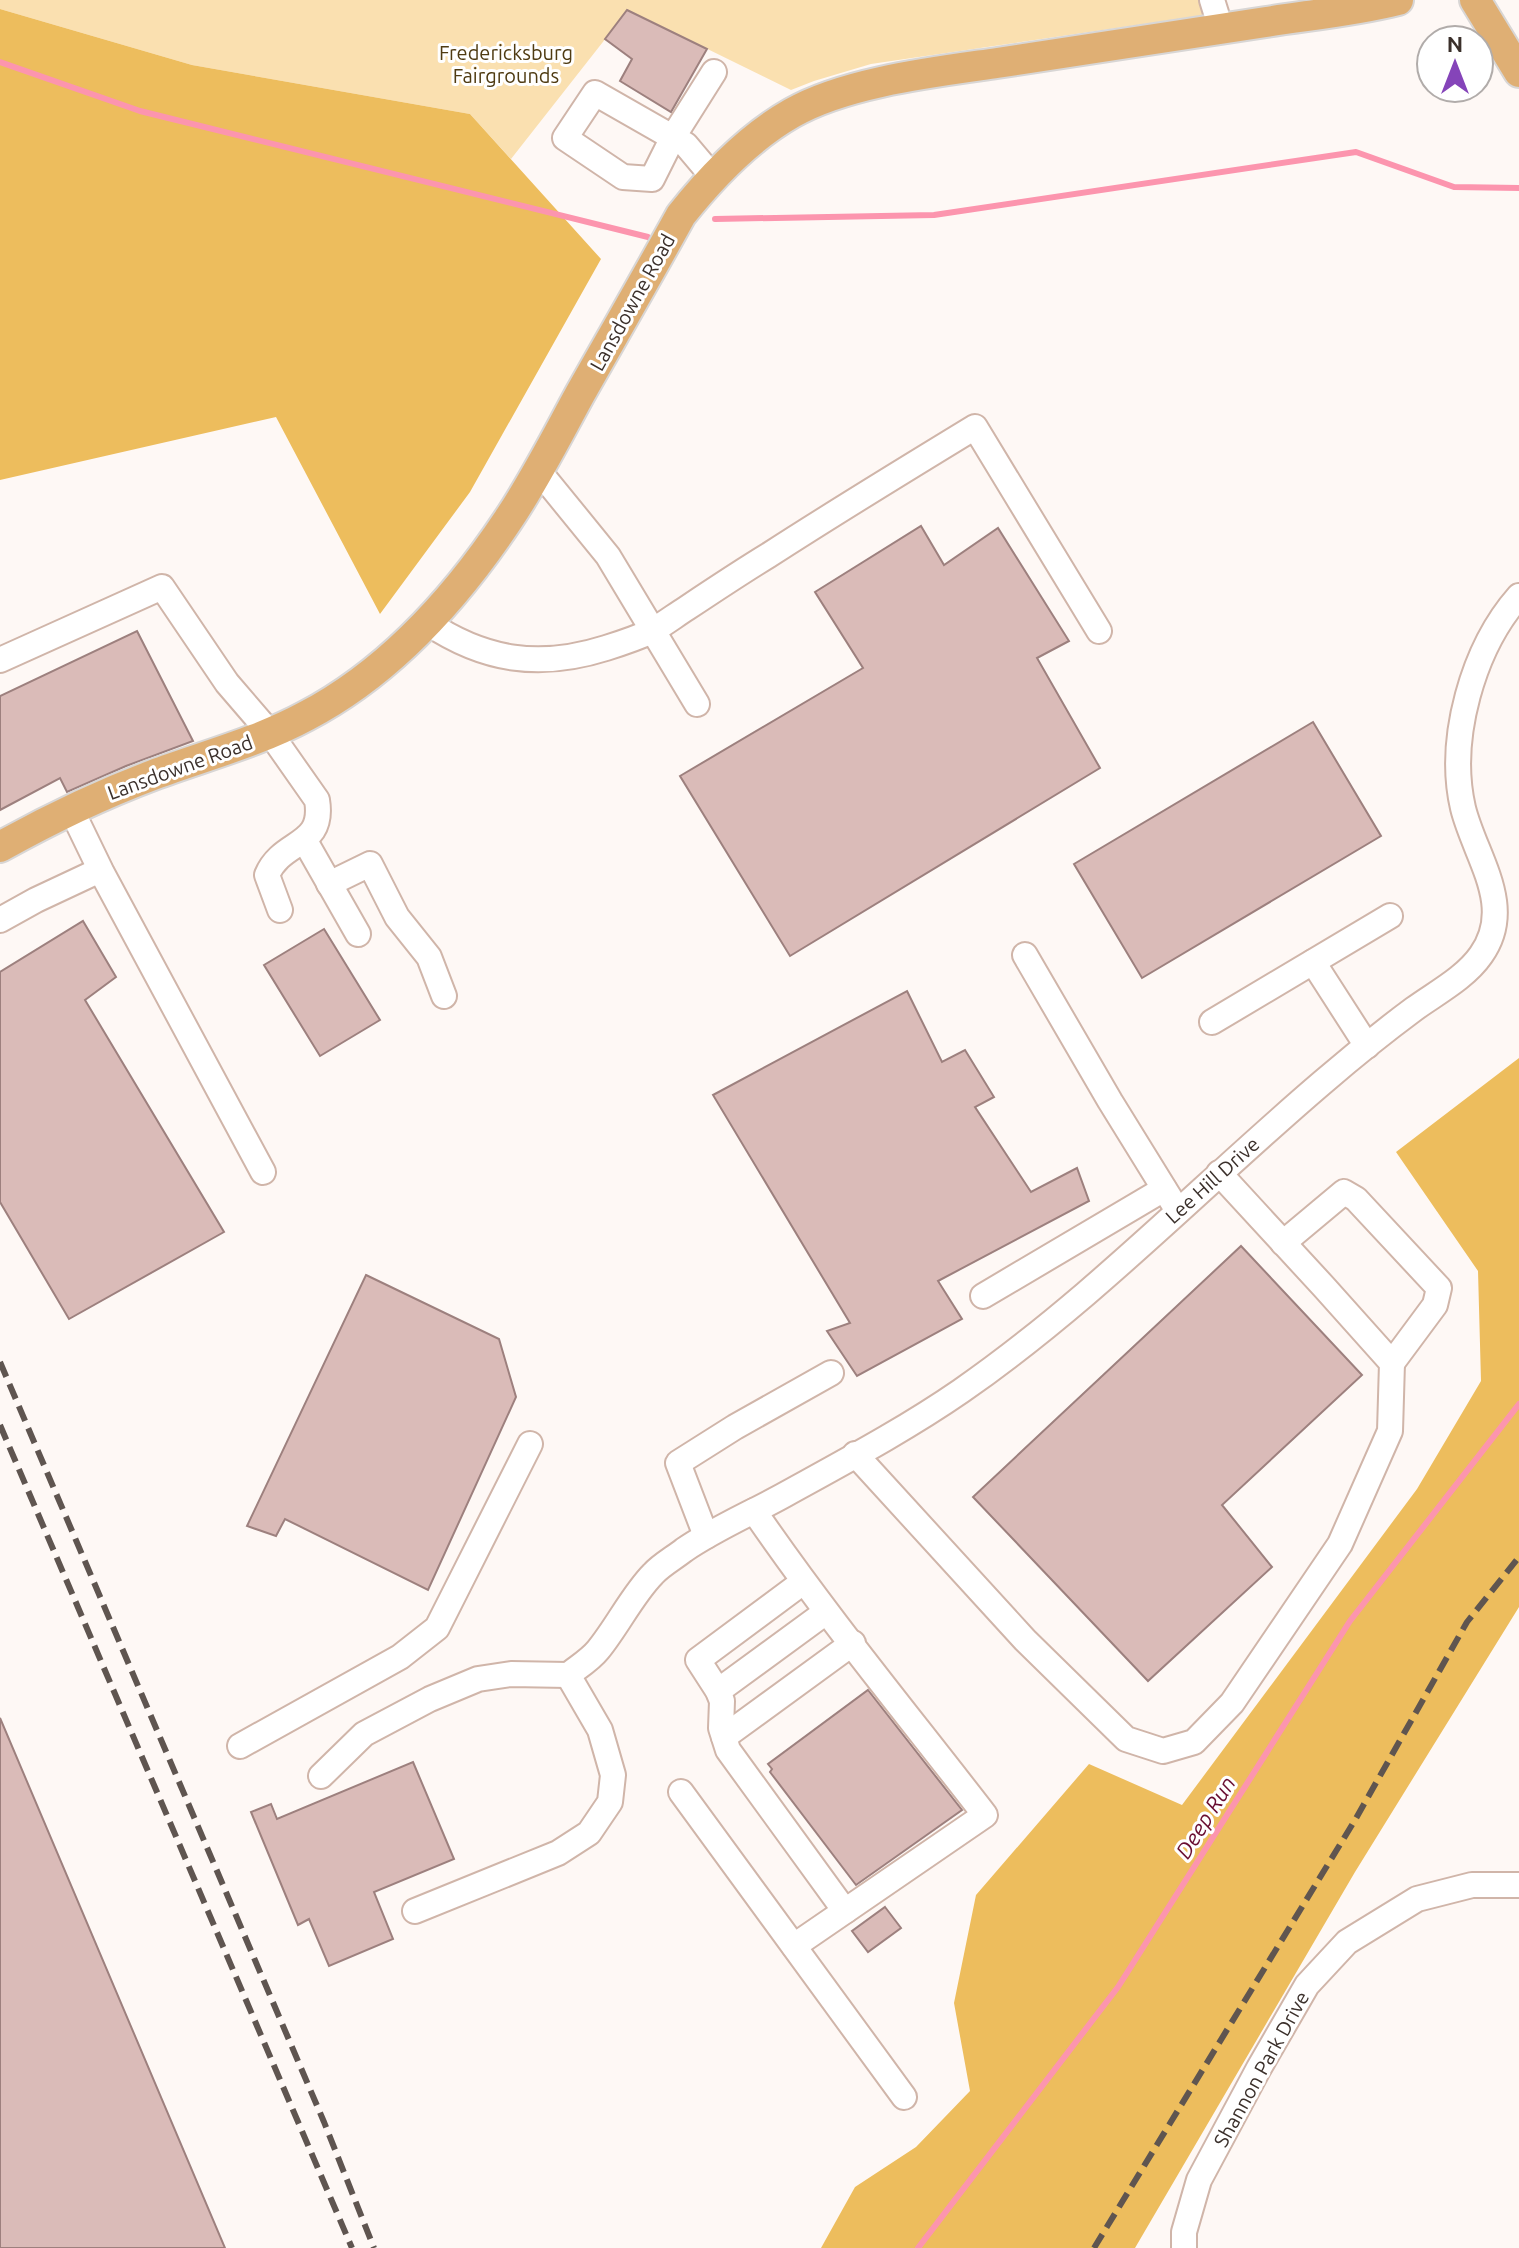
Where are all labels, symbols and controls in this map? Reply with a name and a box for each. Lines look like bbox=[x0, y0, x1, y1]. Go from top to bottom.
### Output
north arrow bbox=[1415, 24, 1495, 104]
text: N bbox=[1447, 31, 1463, 56]
park label: Fredericksburg Fairgrounds bbox=[439, 41, 573, 87]
street label: Lansdowne Road bbox=[585, 230, 679, 374]
street label: Lansdowne Road bbox=[104, 730, 256, 804]
street label: Lee Hill Drive bbox=[1160, 1132, 1264, 1228]
water label: Deep Run bbox=[1170, 1771, 1240, 1863]
street label: Shannon Park Drive bbox=[1209, 1987, 1313, 2151]

